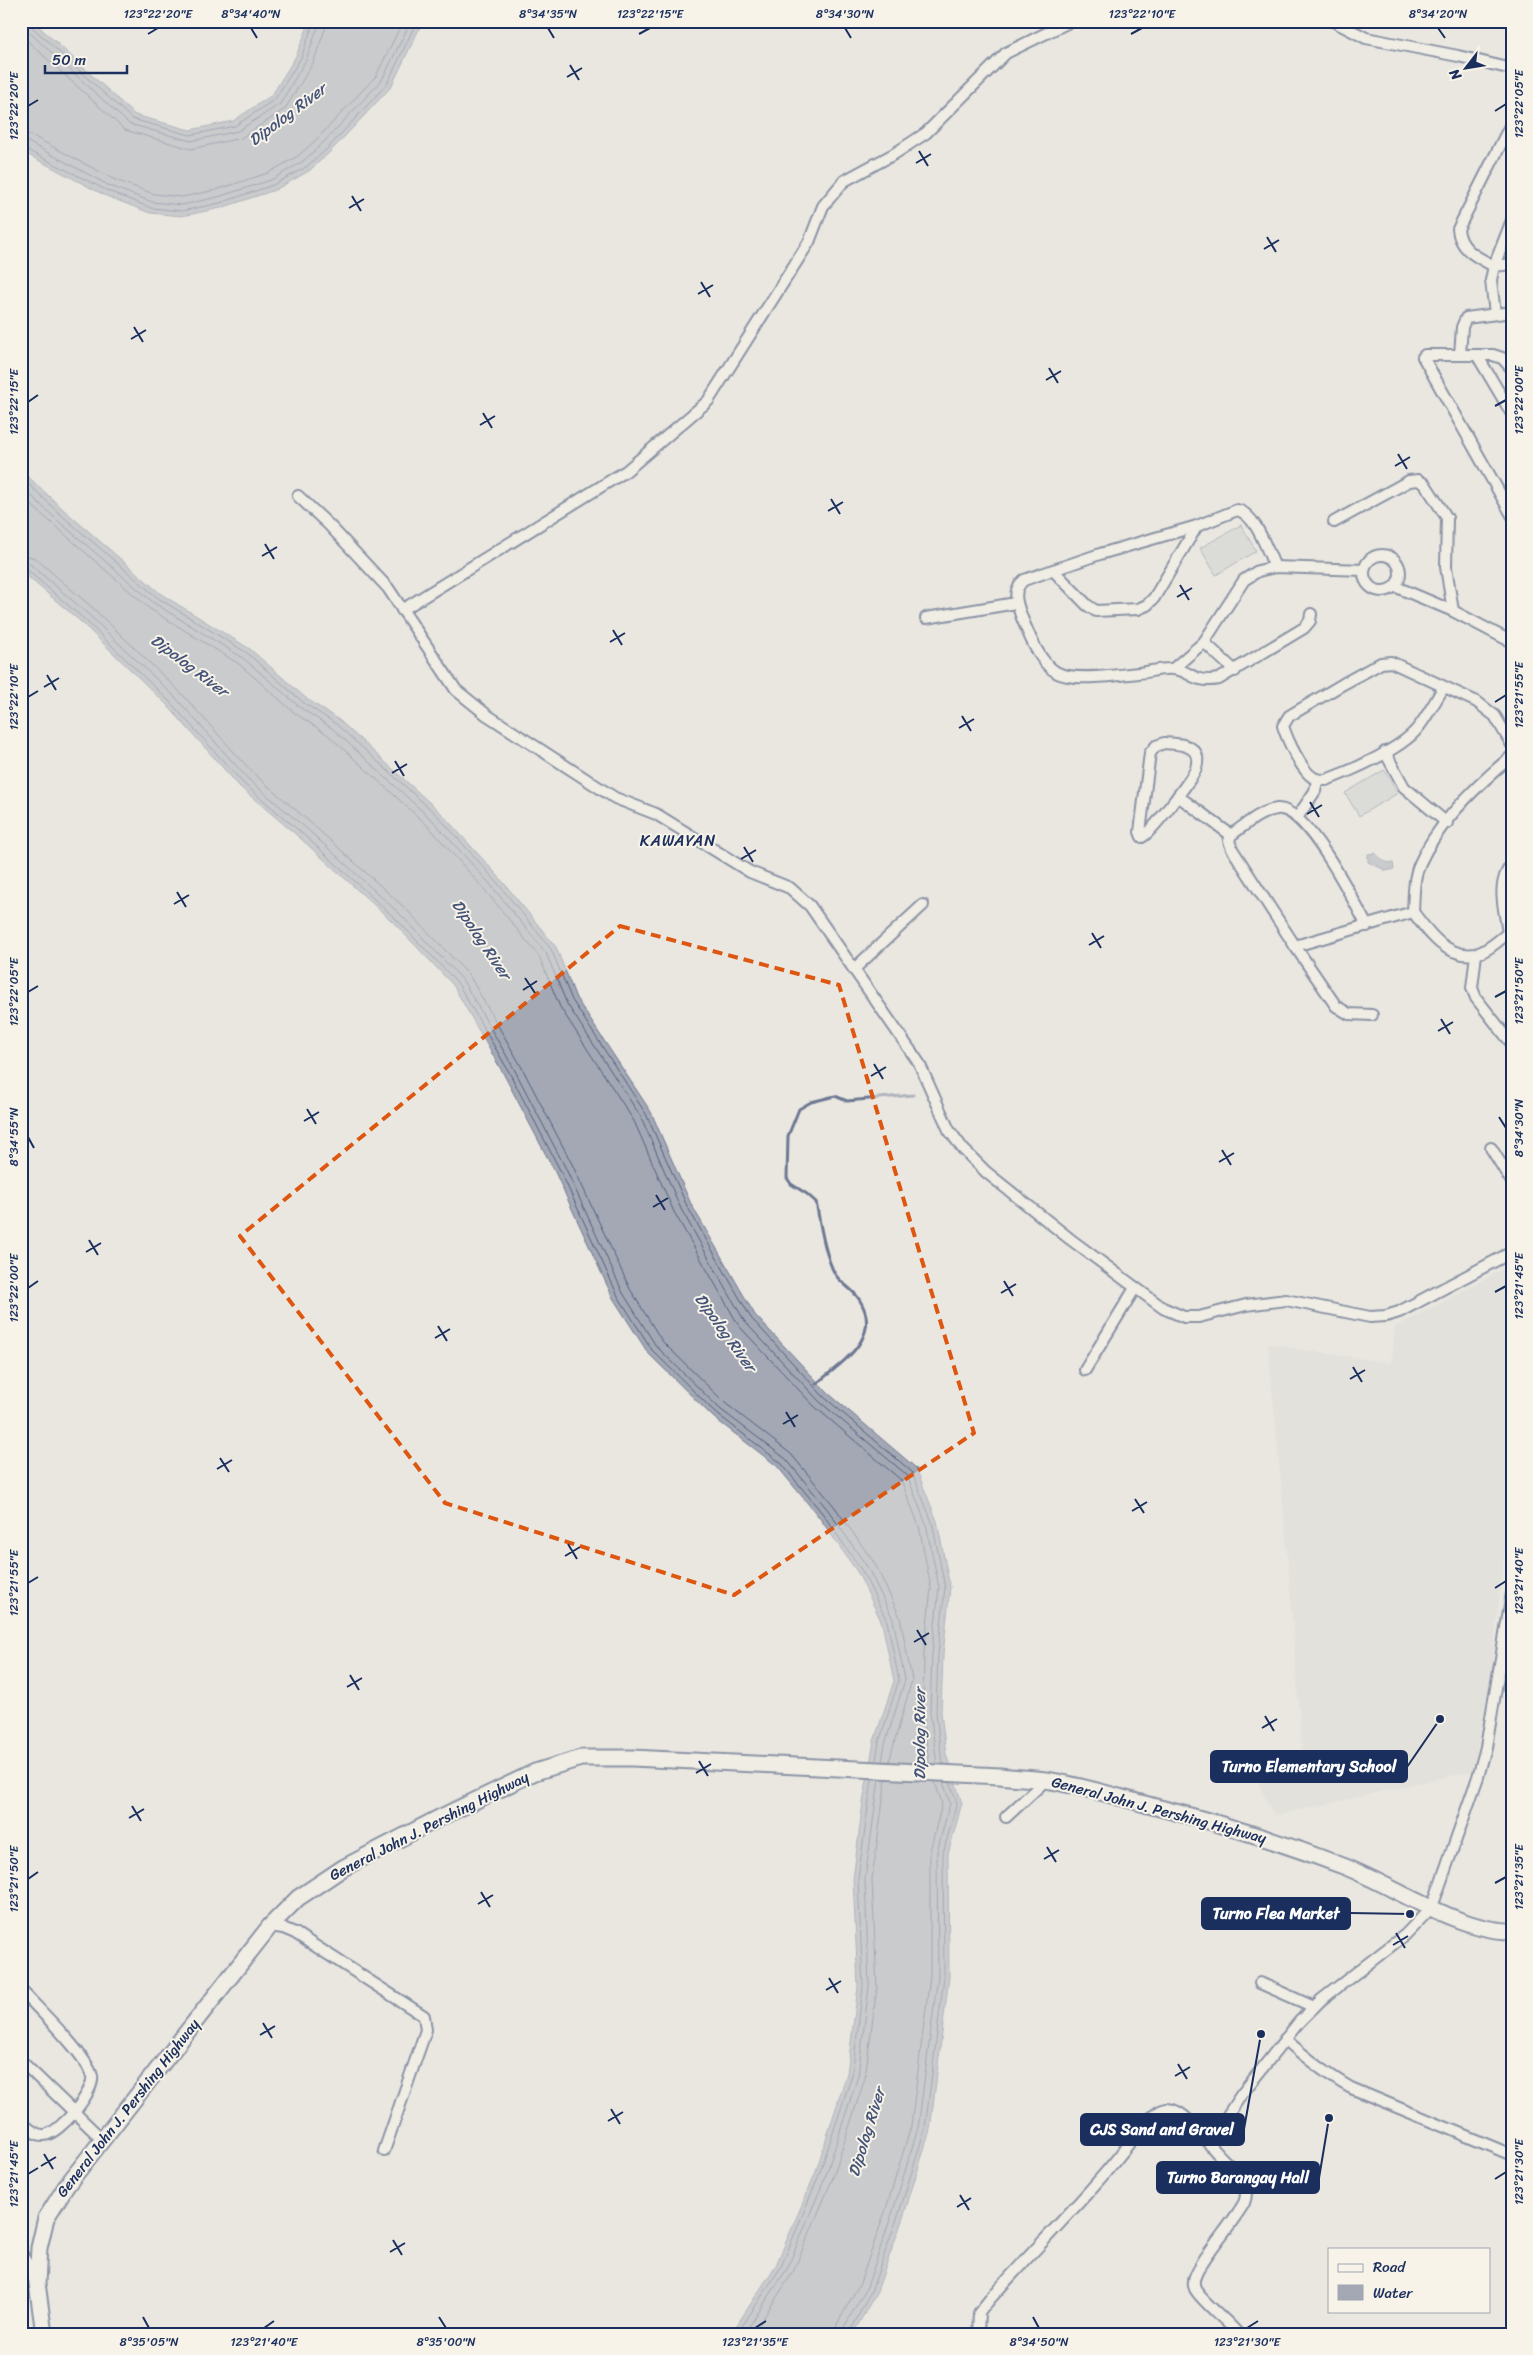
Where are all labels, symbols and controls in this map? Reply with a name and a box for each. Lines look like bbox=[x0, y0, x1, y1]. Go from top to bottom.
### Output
text: 123°22'20"E bbox=[124, 3, 193, 25]
text: 8°34'40"N bbox=[221, 3, 281, 25]
text: 8°34'35"N bbox=[519, 3, 578, 25]
text: 123°22'15"E bbox=[617, 3, 684, 25]
text: 8°34'30"N bbox=[816, 3, 875, 25]
text: 123°22'10"E bbox=[1109, 3, 1177, 25]
text: 8°34'20"N bbox=[1409, 3, 1468, 25]
scale bar bbox=[45, 42, 128, 74]
north arrow bbox=[1440, 42, 1490, 92]
text: 50 m bbox=[52, 47, 87, 73]
text: N bbox=[1442, 64, 1469, 86]
text: 123°22'05"E bbox=[1508, 68, 1530, 138]
text: 123°22'20"E bbox=[3, 71, 25, 140]
water label: Dipolog River bbox=[242, 73, 335, 154]
text: 123°22'00"E bbox=[1508, 364, 1530, 434]
text: 123°22'15"E bbox=[3, 368, 25, 435]
water label: Dipolog River bbox=[144, 626, 238, 707]
text: 123°21'55"E bbox=[1508, 660, 1530, 728]
text: 123°22'10"E bbox=[3, 662, 25, 730]
district label: KAWAYAN bbox=[640, 826, 716, 855]
water label: Dipolog River bbox=[444, 893, 521, 988]
text: 123°22'05"E bbox=[3, 956, 25, 1026]
text: 123°21'50"E bbox=[1508, 956, 1530, 1024]
text: 8°34'30"N bbox=[1508, 1098, 1530, 1157]
text: 8°34'55"N bbox=[3, 1107, 25, 1166]
text: 123°21'45"E bbox=[1508, 1251, 1530, 1319]
text: 123°22'00"E bbox=[3, 1252, 25, 1322]
water label: Dipolog River bbox=[687, 1287, 766, 1381]
text: 123°21'40"E bbox=[1508, 1546, 1530, 1615]
text: 123°21'55"E bbox=[3, 1548, 25, 1616]
water label: Dipolog River bbox=[905, 1685, 934, 1780]
callout: Turno Elementary School bbox=[1211, 1751, 1407, 1782]
text: Turno Elementary School bbox=[1222, 1752, 1398, 1781]
street label: General John J. Pershing Highway bbox=[324, 1764, 534, 1888]
street label: General John J. Pershing Highway bbox=[1049, 1769, 1270, 1851]
text: 123°21'35"E bbox=[1508, 1843, 1530, 1910]
text: 123°21'50"E bbox=[3, 1844, 25, 1912]
callout: Turno Flea Market bbox=[1202, 1898, 1350, 1929]
text: Turno Flea Market bbox=[1213, 1899, 1341, 1928]
street label: General John J. Pershing Highway bbox=[50, 2013, 207, 2203]
water label: Dipolog River bbox=[839, 2081, 895, 2180]
callout: CJS Sand and Gravel bbox=[1081, 2114, 1244, 2145]
text: CJS Sand and Gravel bbox=[1089, 2115, 1235, 2144]
text: 123°21'30"E bbox=[1508, 2138, 1530, 2205]
text: 123°21'45"E bbox=[3, 2139, 25, 2207]
callout: Turno Barangay Hall bbox=[1157, 2162, 1319, 2193]
text: Turno Barangay Hall bbox=[1167, 2163, 1310, 2192]
legend bbox=[1328, 2248, 1490, 2312]
text: Road bbox=[1373, 2254, 1406, 2280]
text: Water bbox=[1373, 2280, 1413, 2306]
text: 8°35'05"N bbox=[120, 2331, 179, 2353]
text: 123°21'40"E bbox=[230, 2331, 299, 2353]
text: 8°35'00"N bbox=[416, 2331, 476, 2353]
text: 123°21'35"E bbox=[722, 2331, 789, 2353]
text: 8°34'50"N bbox=[1009, 2331, 1069, 2353]
text: 123°21'30"E bbox=[1214, 2331, 1281, 2353]

